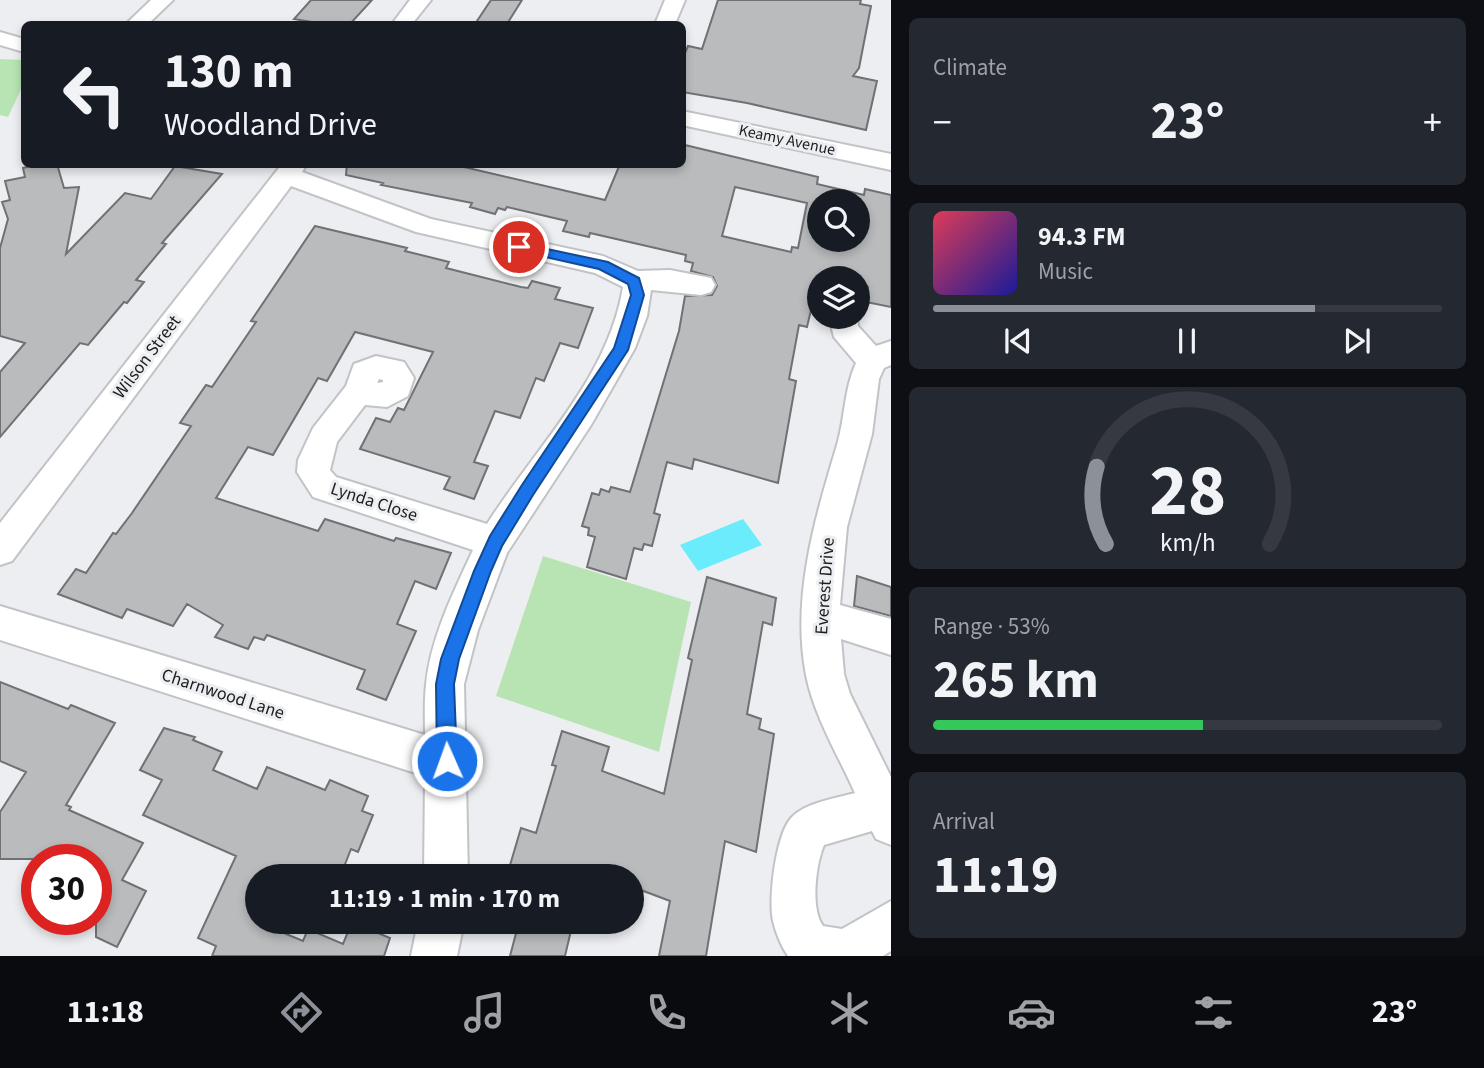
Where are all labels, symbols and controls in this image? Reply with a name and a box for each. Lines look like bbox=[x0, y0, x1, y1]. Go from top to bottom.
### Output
text: 130 m bbox=[164, 37, 293, 107]
icon: left bbox=[49, 49, 140, 140]
text: Climate bbox=[933, 51, 1007, 84]
text: 23° bbox=[1151, 85, 1224, 159]
text: − bbox=[933, 96, 952, 150]
text: + bbox=[1423, 96, 1442, 150]
text: Woodland Drive bbox=[164, 102, 377, 148]
street label: Keamy Avenue bbox=[737, 119, 837, 161]
map controls bbox=[807, 189, 870, 329]
button: search bbox=[807, 189, 870, 252]
pin bbox=[489, 217, 549, 277]
text: 94.3 FM bbox=[1038, 218, 1126, 255]
icon: arrive bbox=[500, 228, 538, 266]
text: Music bbox=[1038, 255, 1093, 288]
button: layers bbox=[807, 266, 870, 329]
street label: Wilson Street bbox=[107, 310, 187, 404]
icon: previous bbox=[999, 322, 1037, 360]
icon: pause bbox=[1168, 322, 1206, 360]
icon: next bbox=[1338, 322, 1376, 360]
text: 28 bbox=[1149, 439, 1226, 543]
street label: Lynda Close bbox=[327, 476, 421, 528]
text: km/h bbox=[1160, 525, 1215, 561]
street label: Everest Drive bbox=[809, 536, 841, 635]
text: Range · 53% bbox=[933, 610, 1050, 643]
text: 265 km bbox=[933, 644, 1099, 718]
street label: Charnwood Lane bbox=[158, 662, 288, 726]
position arrow bbox=[410, 724, 484, 798]
text: Arrival bbox=[933, 805, 995, 838]
text: 11:19 bbox=[933, 839, 1058, 913]
speed limit sign: 30 bbox=[21, 844, 112, 935]
text: 11:19 · 1 min · 170 m bbox=[329, 880, 560, 917]
icon: directions bbox=[277, 988, 326, 1037]
icon: music bbox=[460, 988, 509, 1037]
icon: phone bbox=[642, 988, 691, 1037]
icon: climate bbox=[825, 988, 874, 1037]
icon: car bbox=[1007, 988, 1056, 1037]
icon: filters bbox=[1189, 988, 1238, 1037]
text: 11:18 bbox=[67, 989, 144, 1035]
text: 23° bbox=[1372, 989, 1417, 1035]

